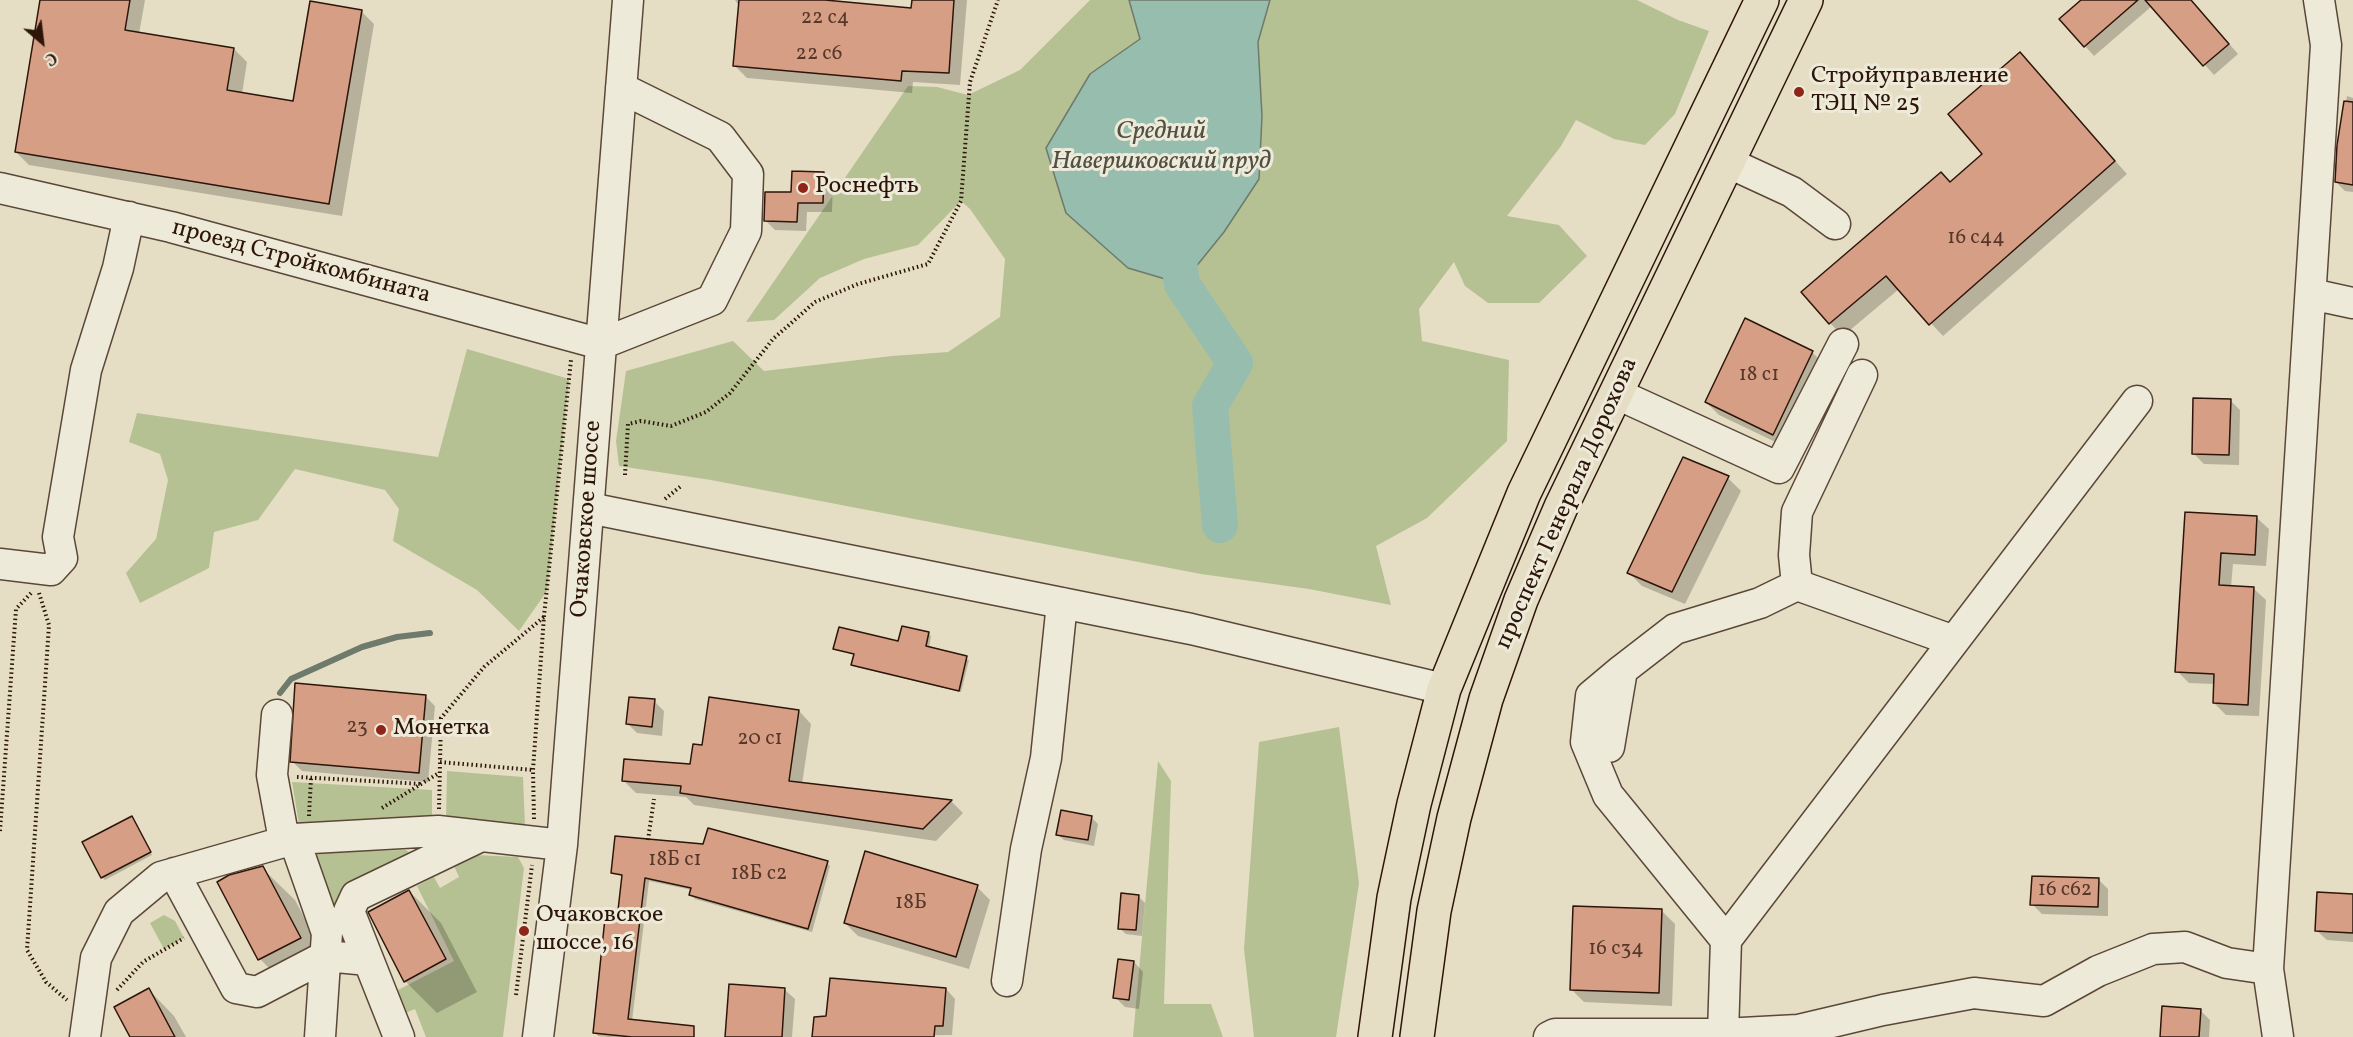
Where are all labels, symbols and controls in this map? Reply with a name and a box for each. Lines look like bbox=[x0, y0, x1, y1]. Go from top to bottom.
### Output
house number: 22 с4 bbox=[801, 6, 849, 32]
north arrow bbox=[12, 12, 72, 72]
house number: 22 с6 bbox=[796, 42, 842, 68]
text: С bbox=[41, 46, 60, 70]
place label: Стройуправление ТЭЦ № 25 bbox=[1811, 64, 2009, 120]
marker: Стройуправление ТЭЦ № 25 bbox=[1792, 85, 1806, 99]
water label: Средний Навершковский пруд bbox=[1051, 117, 1271, 178]
place label: Роснефть bbox=[815, 174, 919, 202]
marker: Роснефть bbox=[796, 181, 810, 195]
street label: проезд Стройкомбината bbox=[168, 215, 434, 311]
house number: 16 с44 bbox=[1947, 226, 2005, 252]
street label: проспект Генерала Дорохова bbox=[1491, 354, 1645, 654]
house number: 18 с1 bbox=[1739, 363, 1779, 389]
street label: Очаковское шоссе bbox=[567, 419, 609, 619]
house number: 23 bbox=[346, 715, 368, 741]
place label: Монетка bbox=[393, 716, 490, 744]
marker: Монетка bbox=[374, 723, 388, 737]
house number: 20 с1 bbox=[737, 727, 783, 753]
house number: 18Б с1 bbox=[648, 848, 702, 874]
house number: 18Б с2 bbox=[731, 862, 787, 888]
house number: 16 с62 bbox=[2038, 878, 2092, 904]
house number: 18Б bbox=[895, 891, 927, 917]
place label: Очаковское шоссе, 16 bbox=[536, 903, 663, 959]
marker: Очаковское шоссе, 16 bbox=[517, 924, 531, 938]
house number: 16 с34 bbox=[1588, 937, 1644, 963]

